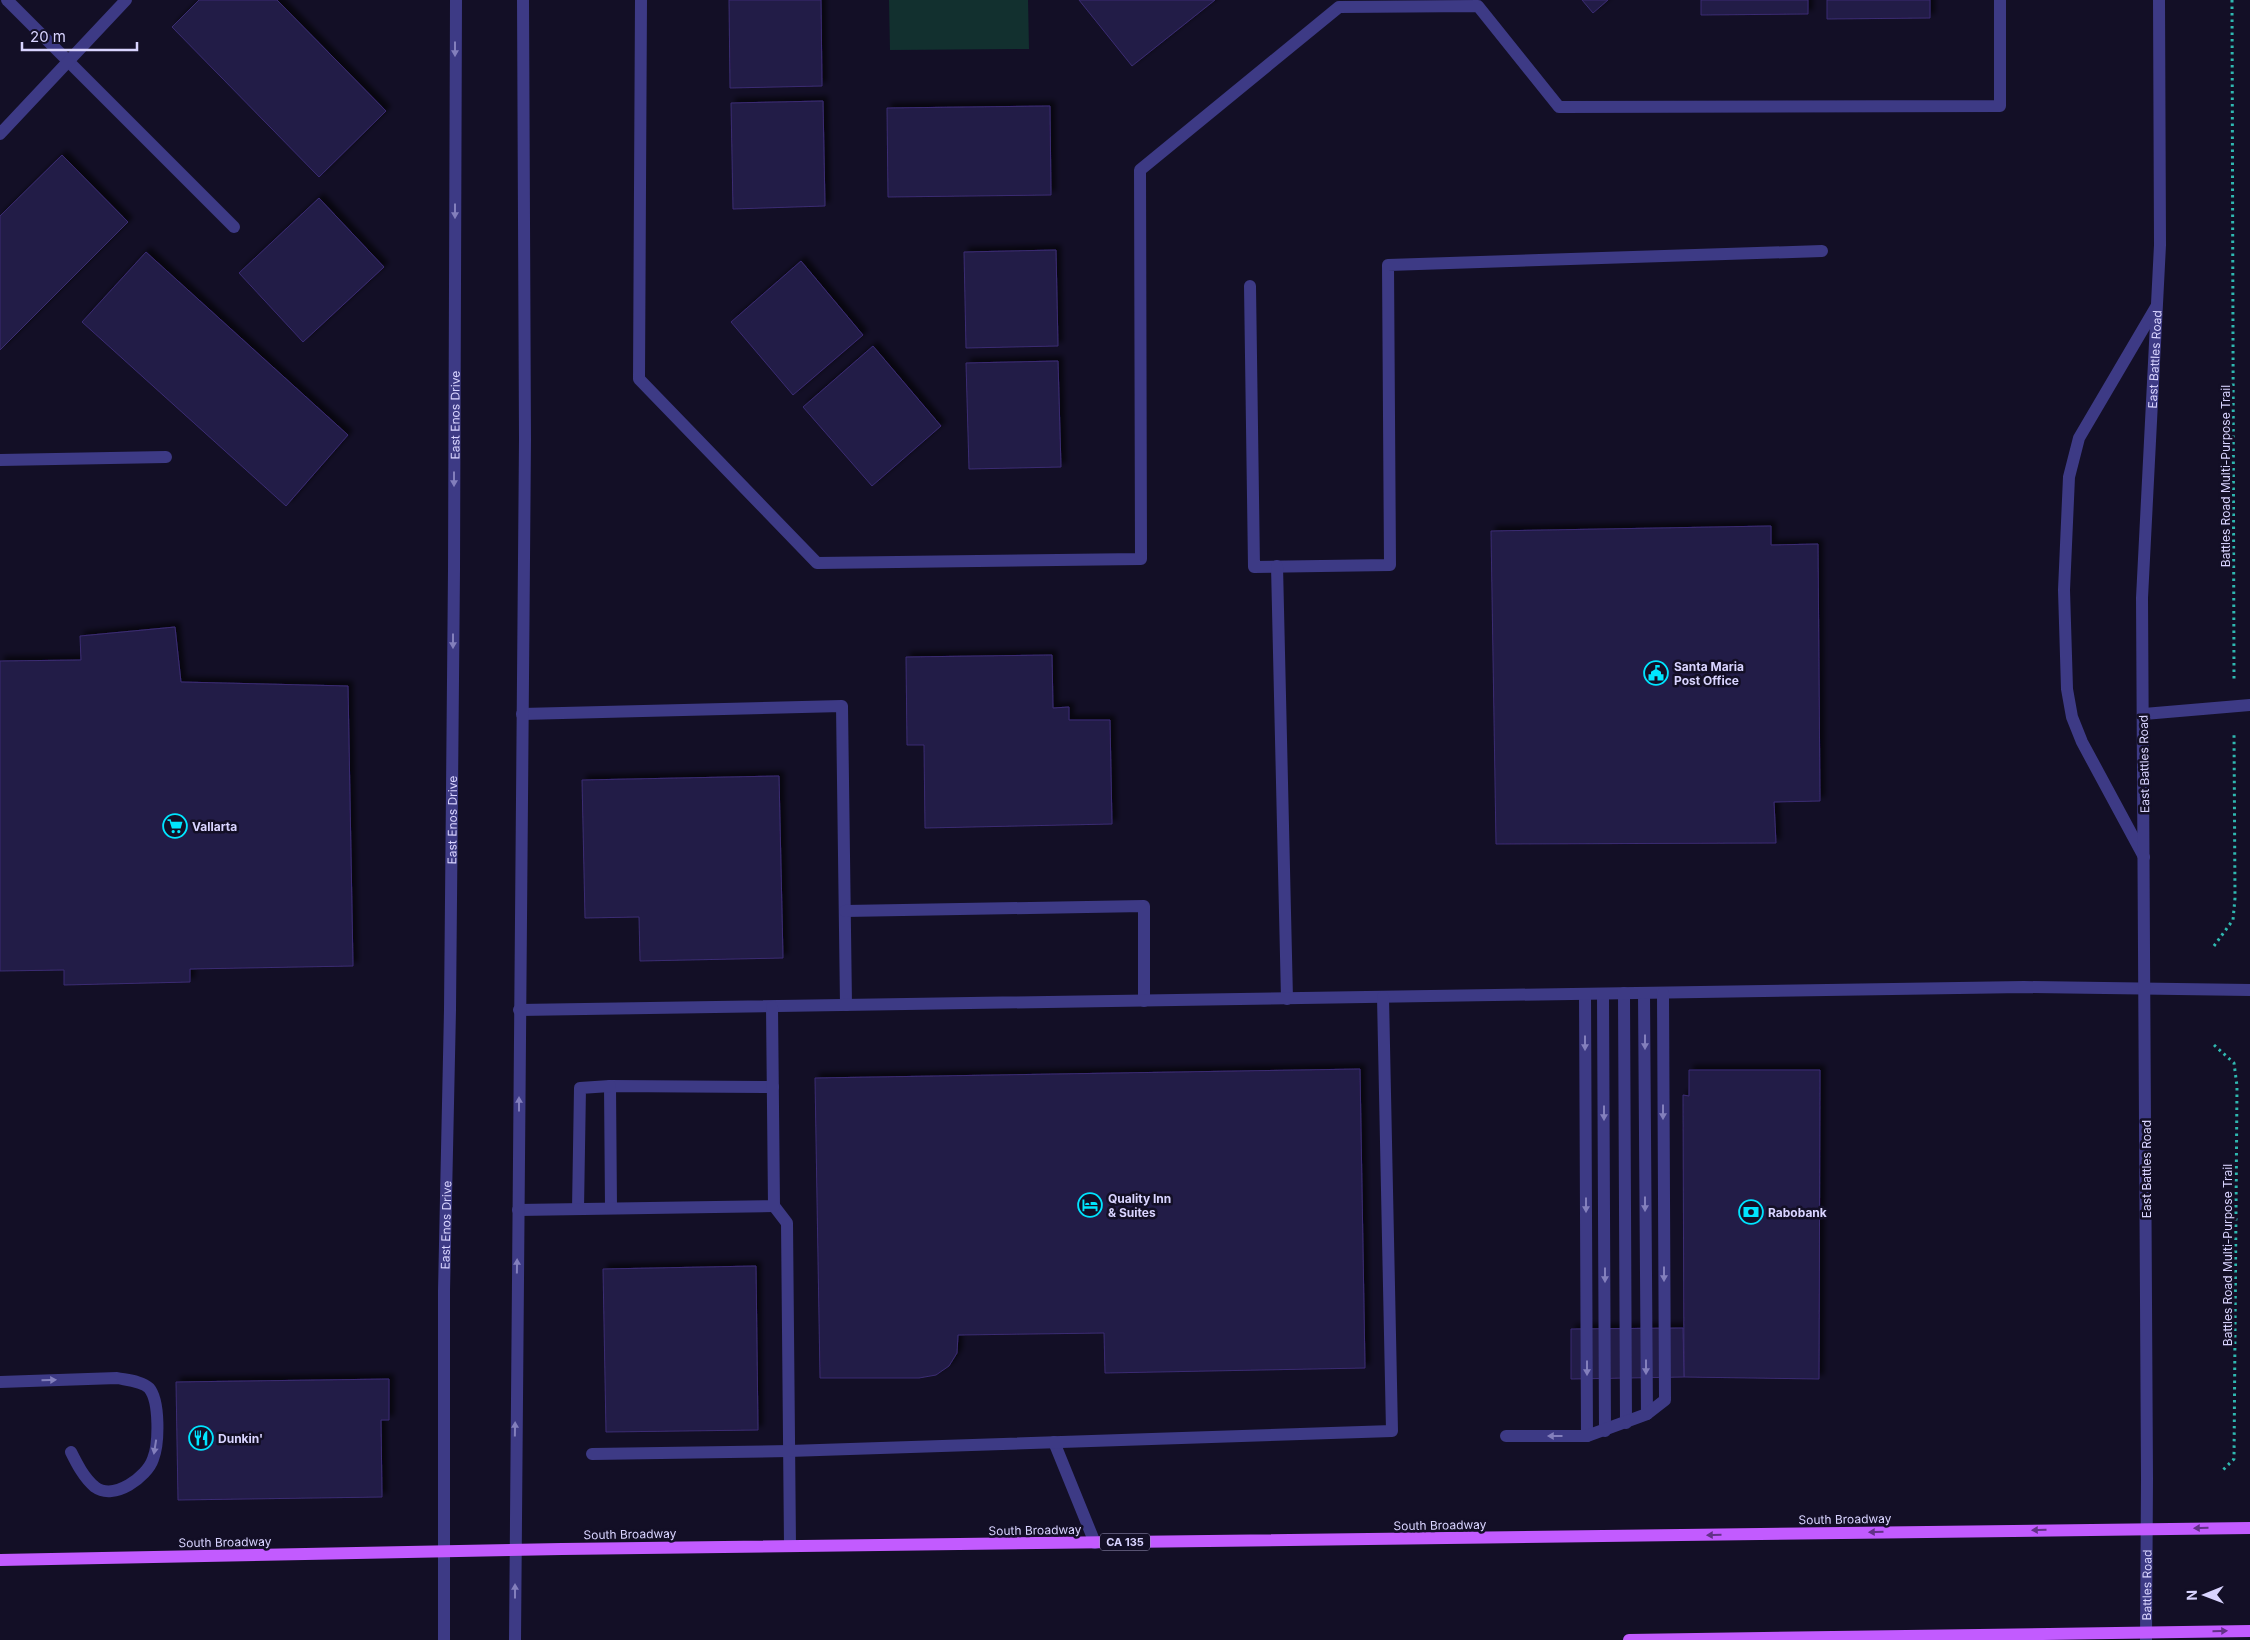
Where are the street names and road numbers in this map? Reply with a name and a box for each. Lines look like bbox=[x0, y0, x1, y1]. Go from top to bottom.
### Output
street label: East Battles Road bbox=[2144, 310, 2164, 409]
street label: East Enos Drive bbox=[447, 371, 462, 459]
street label: Battles Road Multi-Purpose Trail bbox=[2218, 385, 2233, 567]
street label: East Battles Road bbox=[2136, 715, 2152, 813]
street label: East Enos Drive bbox=[444, 776, 460, 864]
street label: East Battles Road bbox=[2139, 1120, 2154, 1218]
street label: Battles Road Multi-Purpose Trail bbox=[2220, 1164, 2235, 1346]
street label: East Enos Drive bbox=[437, 1181, 454, 1270]
street label: South Broadway bbox=[1798, 1511, 1892, 1527]
street label: South Broadway bbox=[1393, 1517, 1487, 1533]
street label: South Broadway bbox=[988, 1522, 1082, 1538]
street label: South Broadway bbox=[583, 1526, 677, 1542]
street label: South Broadway bbox=[178, 1534, 272, 1550]
road number: CA 135 bbox=[1100, 1534, 1150, 1550]
street label: Battles Road bbox=[2139, 1550, 2154, 1620]

